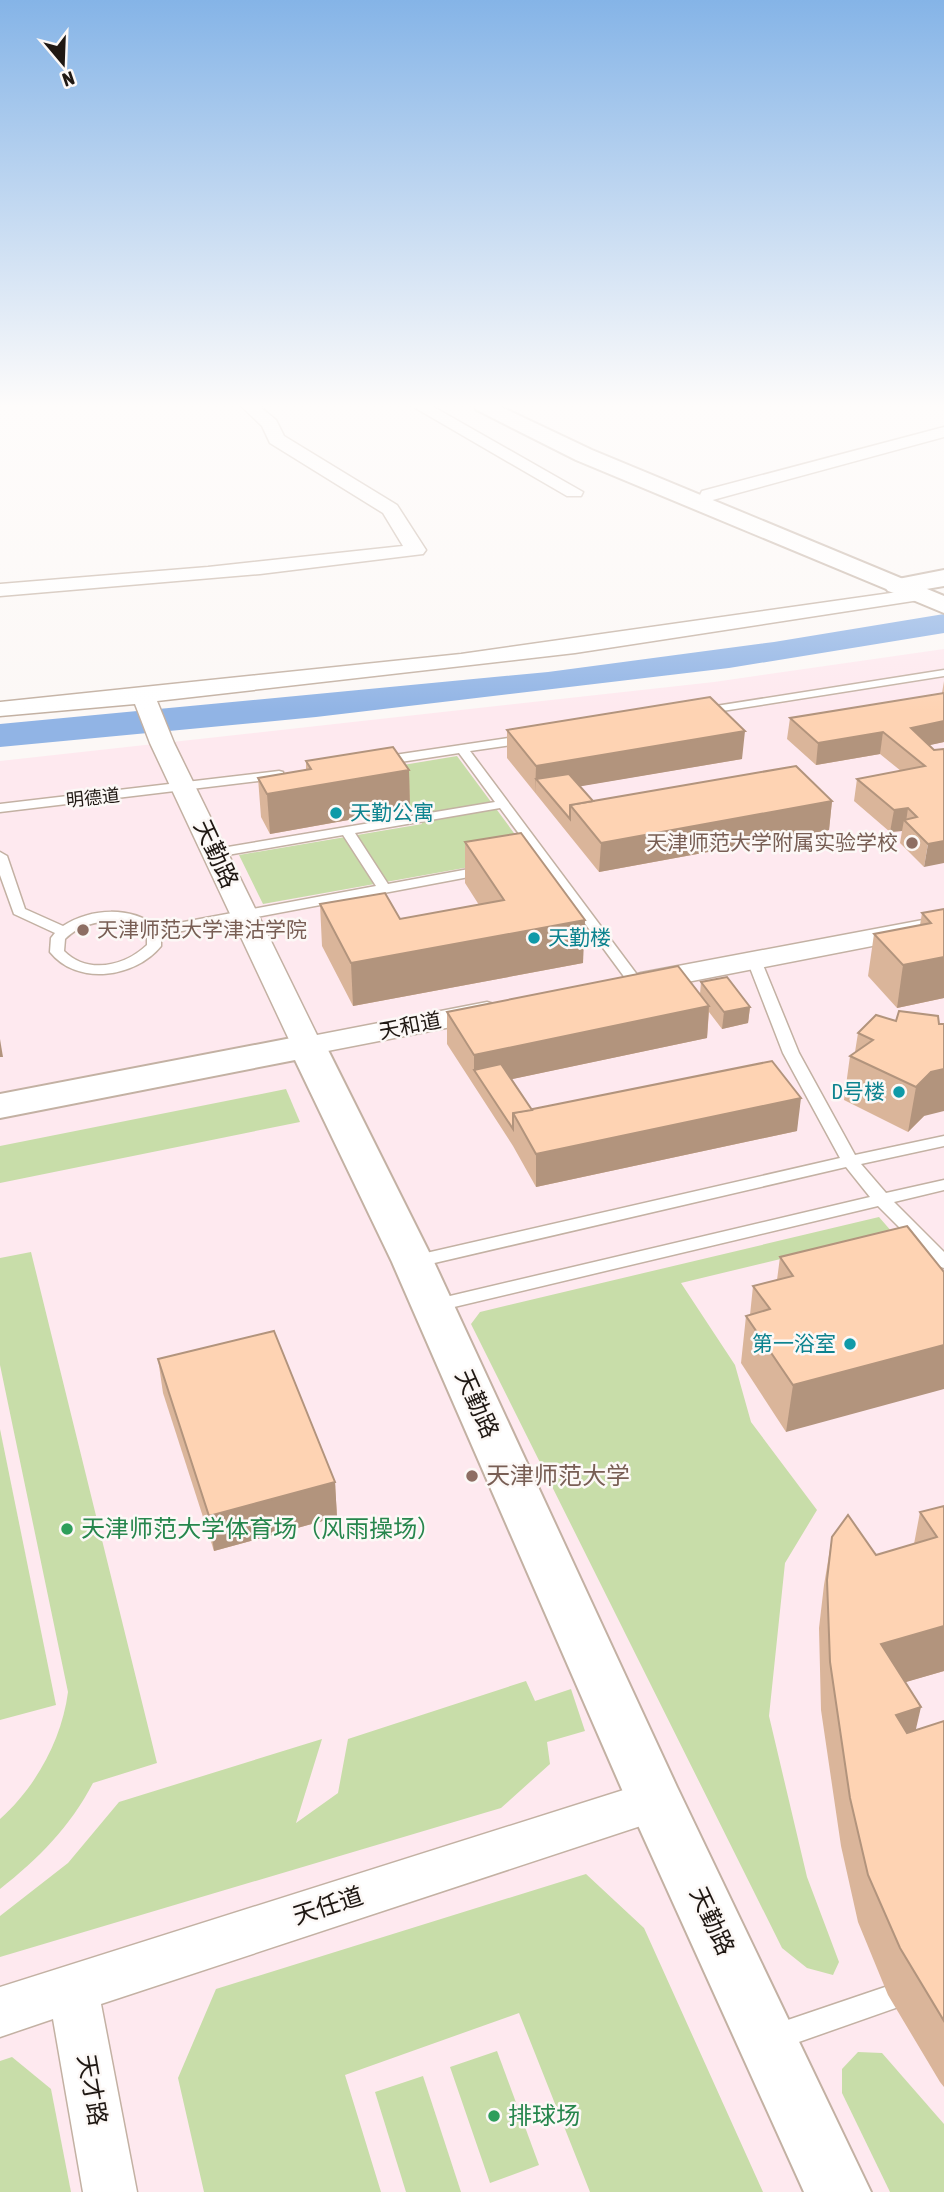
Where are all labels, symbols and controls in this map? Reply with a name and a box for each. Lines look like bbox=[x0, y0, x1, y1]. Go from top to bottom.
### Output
north arrow bbox=[28, 28, 98, 98]
text: N bbox=[60, 67, 77, 91]
street label: 明德道 bbox=[65, 784, 121, 811]
place label: 天勤公寓 bbox=[350, 800, 434, 824]
marker: 天勤公寓 bbox=[328, 805, 344, 821]
street label: 天勤路 bbox=[189, 815, 244, 892]
place label: 天津师范大学附属实验学校 bbox=[646, 830, 898, 854]
marker: 天津师范大学附属实验学校 bbox=[904, 835, 920, 851]
place label: 天津师范大学津沽学院 bbox=[97, 917, 307, 941]
marker: 天津师范大学津沽学院 bbox=[75, 922, 91, 938]
place label: 天勤楼 bbox=[548, 925, 611, 949]
marker: 天勤楼 bbox=[526, 930, 542, 946]
street label: 天和道 bbox=[377, 1007, 443, 1043]
place label: D号楼 bbox=[831, 1079, 885, 1103]
marker: D号楼 bbox=[891, 1084, 907, 1100]
place label: 第一浴室 bbox=[752, 1331, 836, 1355]
marker: 第一浴室 bbox=[842, 1336, 858, 1352]
street label: 天勤路 bbox=[450, 1365, 504, 1442]
place label: 天津师范大学 bbox=[486, 1462, 630, 1489]
marker: 天津师范大学 bbox=[464, 1468, 480, 1484]
place label: 天津师范大学体育场（风雨操场） bbox=[81, 1515, 441, 1542]
marker: 天津师范大学体育场（风雨操场） bbox=[59, 1521, 75, 1537]
street label: 天任道 bbox=[289, 1882, 366, 1929]
street label: 天勤路 bbox=[685, 1882, 740, 1959]
street label: 天才路 bbox=[73, 2052, 112, 2128]
place label: 排球场 bbox=[508, 2102, 580, 2129]
marker: 排球场 bbox=[486, 2108, 502, 2124]

